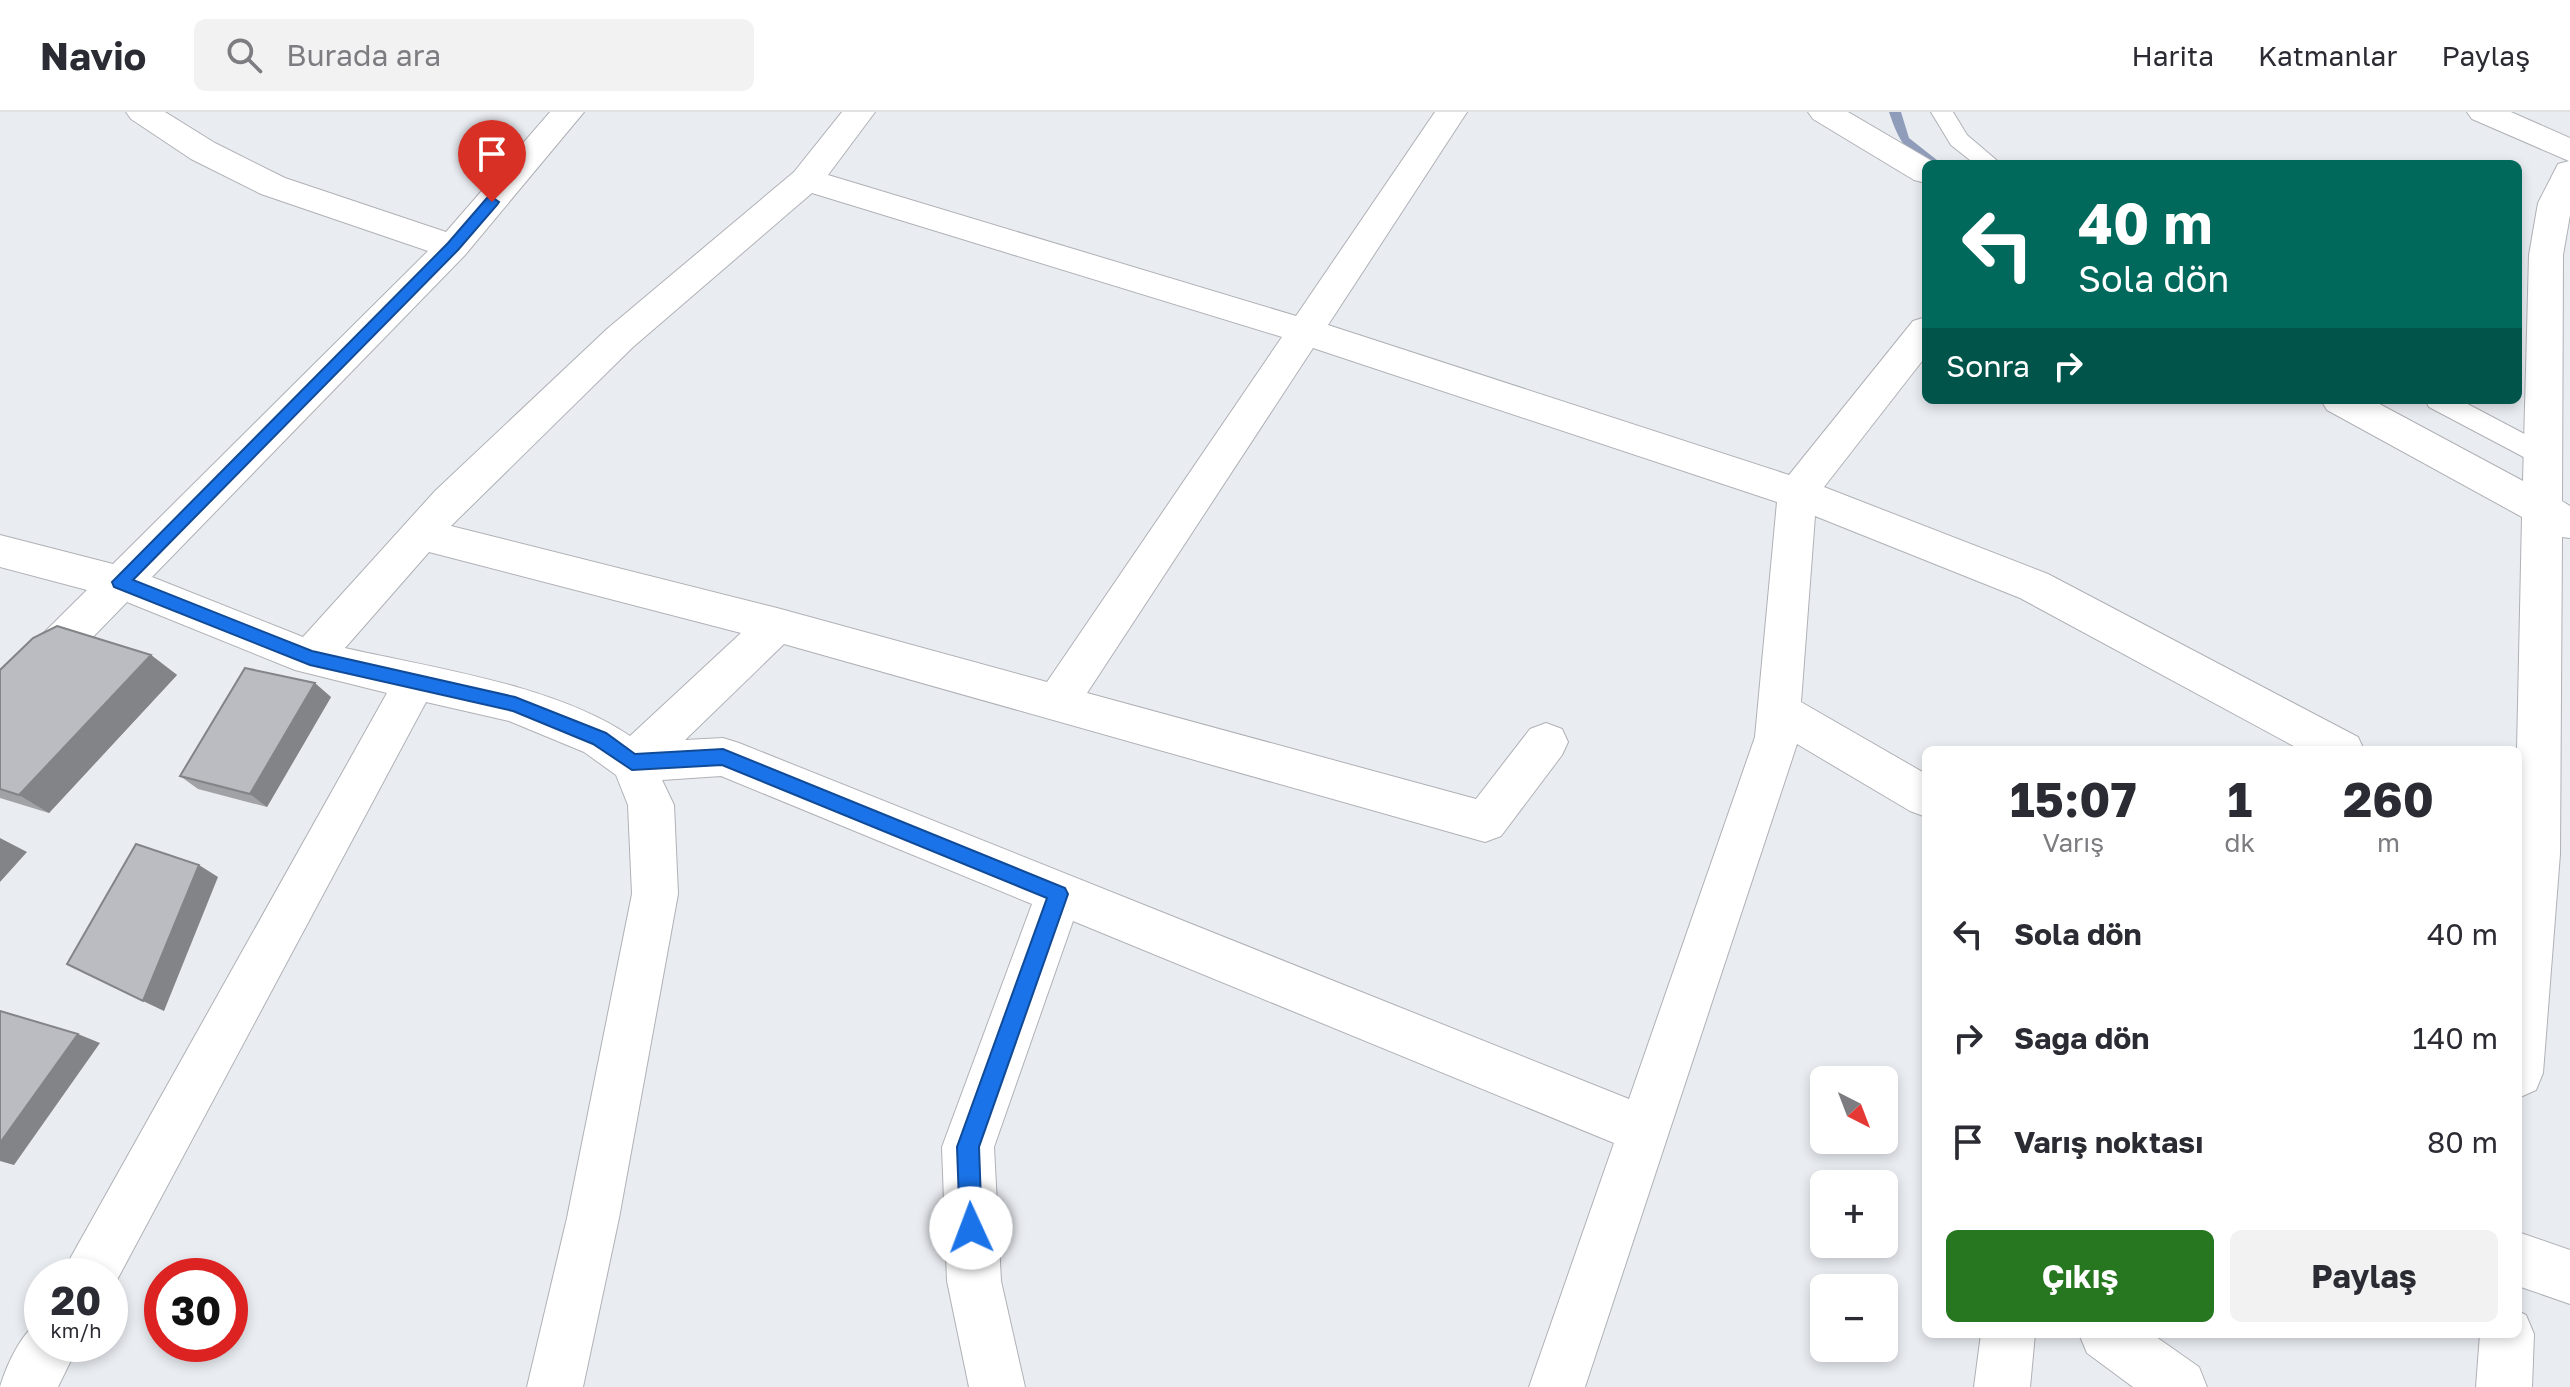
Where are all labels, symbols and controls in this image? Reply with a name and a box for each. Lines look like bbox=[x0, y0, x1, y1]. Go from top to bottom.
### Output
search box bbox=[194, 19, 754, 91]
text: Navio bbox=[40, 33, 146, 78]
icon: search bbox=[222, 33, 266, 77]
text: Burada ara bbox=[286, 37, 441, 73]
text: Harita bbox=[2132, 39, 2214, 72]
text: Katmanlar bbox=[2258, 39, 2397, 72]
text: Paylaş bbox=[2441, 39, 2530, 72]
pin bbox=[458, 120, 526, 202]
icon: arrive bbox=[470, 132, 514, 176]
text: 40 m bbox=[2078, 189, 2212, 256]
icon: left bbox=[1946, 192, 2050, 296]
text: Sola dön bbox=[2078, 257, 2229, 300]
icon: right bbox=[2046, 344, 2090, 388]
text: Sonra bbox=[1946, 348, 2030, 384]
text: 15:07 bbox=[2010, 770, 2137, 828]
text: 1 bbox=[2227, 770, 2252, 828]
text: 260 bbox=[2343, 770, 2434, 828]
text: Varış bbox=[2043, 827, 2104, 858]
text: dk bbox=[2225, 827, 2255, 858]
text: m bbox=[2377, 827, 2400, 858]
icon: left bbox=[1946, 912, 1990, 956]
text: Sola dön bbox=[2014, 916, 2142, 952]
text: 40 m bbox=[2427, 916, 2498, 952]
icon: right bbox=[1946, 1016, 1990, 1060]
text: Sağa dön bbox=[2014, 1020, 2149, 1056]
text: 140 m bbox=[2413, 1020, 2498, 1056]
north arrow bbox=[1810, 1066, 1898, 1154]
map controls bbox=[1810, 1066, 1898, 1362]
icon: arrive bbox=[1946, 1120, 1990, 1164]
text: Varış noktası bbox=[2014, 1124, 2203, 1160]
text: 80 m bbox=[2427, 1124, 2498, 1160]
button: + bbox=[1810, 1170, 1898, 1258]
position arrow bbox=[929, 1186, 1013, 1270]
button: Çıkış bbox=[1946, 1230, 2214, 1322]
button: Paylaş bbox=[2230, 1230, 2498, 1322]
speed limit sign: 30 bbox=[144, 1258, 248, 1362]
button: − bbox=[1810, 1274, 1898, 1362]
text: 20 bbox=[51, 1276, 101, 1324]
text: km/h bbox=[51, 1318, 101, 1342]

